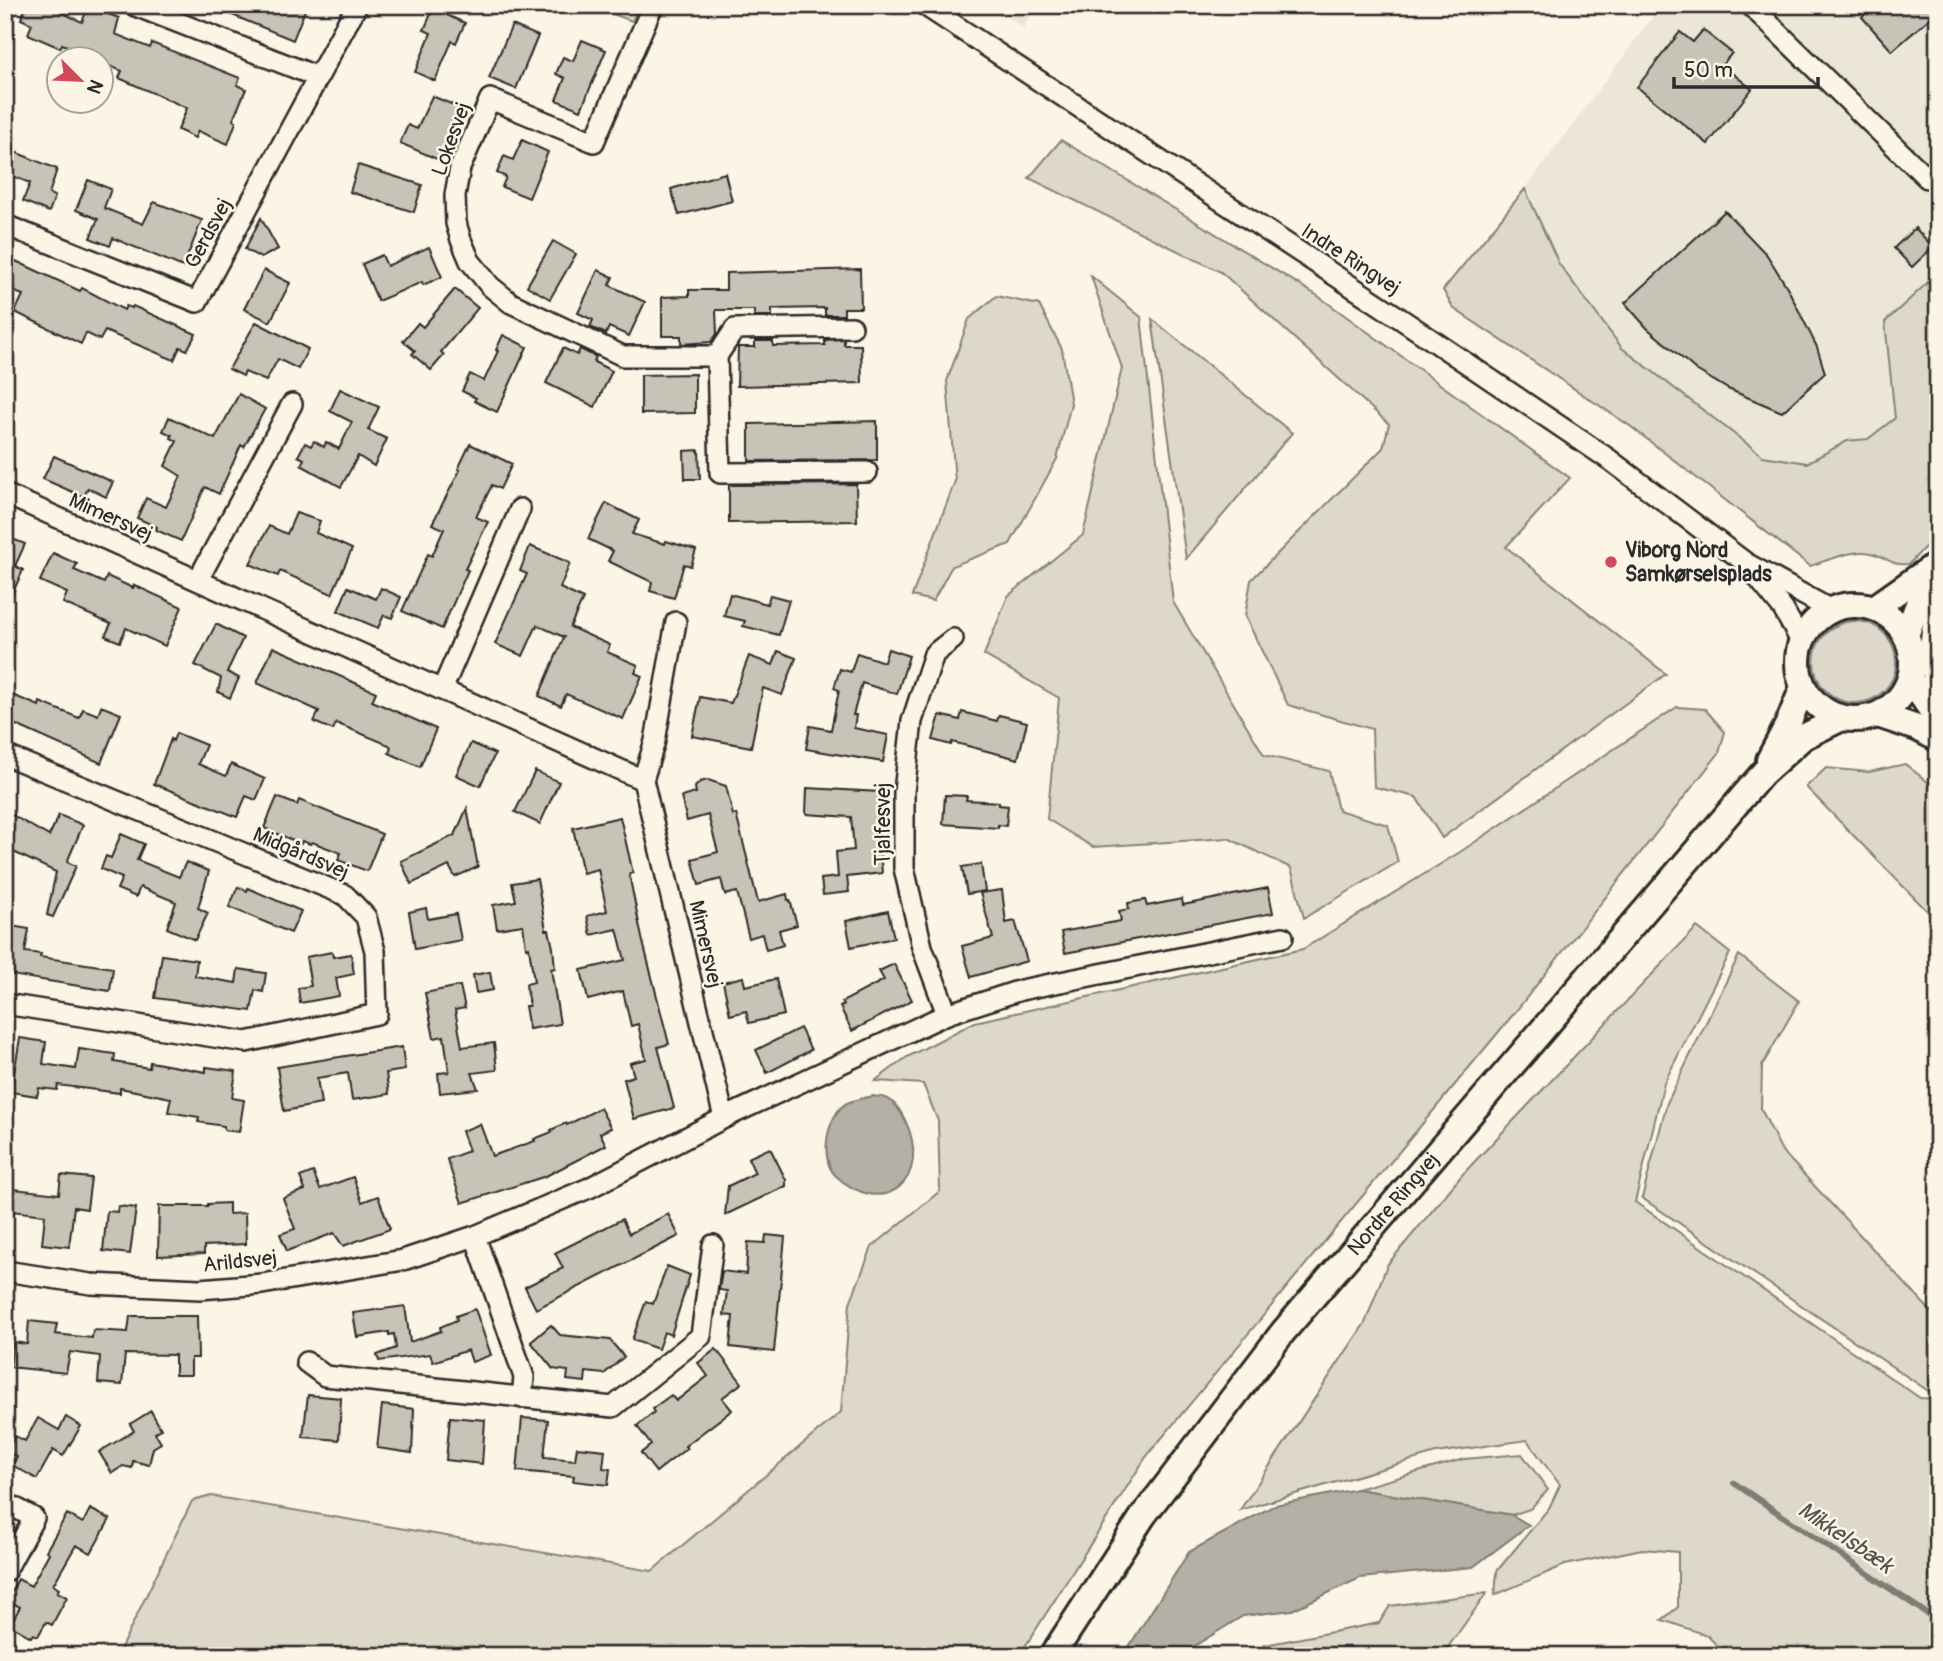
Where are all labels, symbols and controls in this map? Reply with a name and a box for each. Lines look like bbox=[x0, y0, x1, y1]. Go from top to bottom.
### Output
north arrow bbox=[46, 46, 116, 116]
scale bar bbox=[1674, 46, 1817, 90]
text: 50 m bbox=[1684, 57, 1733, 84]
text: N bbox=[81, 76, 108, 97]
street label: Lokesvej bbox=[426, 99, 477, 180]
street label: Gerdsvej bbox=[179, 193, 238, 273]
street label: Indre Ringvej bbox=[1296, 217, 1405, 301]
street label: Mimersvej bbox=[65, 487, 157, 548]
place label: Viborg Nord Samkørselsplads bbox=[1625, 537, 1772, 588]
marker: Viborg Nord Samkørselsplads bbox=[1603, 554, 1619, 570]
street label: Tjalfesvej bbox=[870, 783, 897, 865]
street label: Midgårdsvej bbox=[249, 821, 353, 886]
street label: Mimersvej bbox=[682, 898, 729, 990]
street label: Nordre Ringvej bbox=[1342, 1147, 1445, 1261]
street label: Arildsvej bbox=[202, 1244, 278, 1279]
water label: Mikkelsbæk bbox=[1793, 1495, 1901, 1581]

